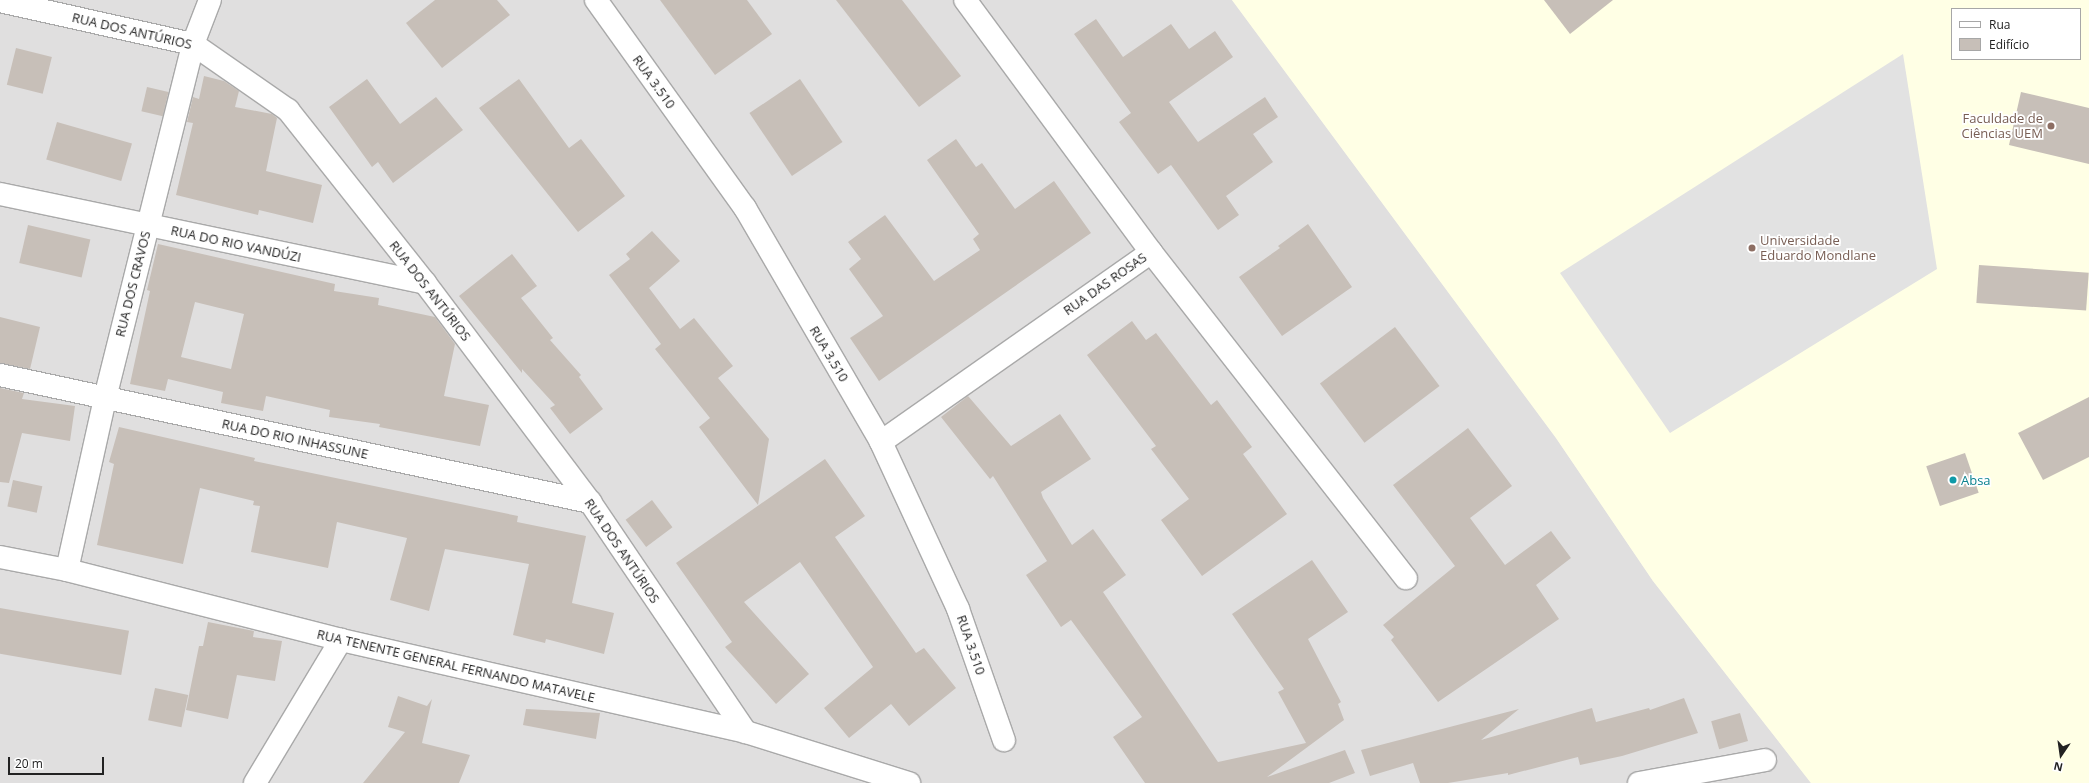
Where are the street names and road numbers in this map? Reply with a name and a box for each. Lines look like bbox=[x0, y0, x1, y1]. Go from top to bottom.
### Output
street label: RUA DOS ANTÚRIOS bbox=[70, 10, 194, 52]
street label: RUA 3.510 bbox=[629, 52, 679, 112]
street label: RUA DO RIO VANDÚZI bbox=[169, 223, 303, 265]
street label: RUA DOS CRAVOS bbox=[112, 229, 154, 339]
street label: RUA DOS ANTÚRIOS bbox=[386, 238, 474, 344]
street label: RUA DAS ROSAS bbox=[1060, 250, 1150, 318]
street label: RUA 3.510 bbox=[806, 323, 852, 385]
street label: RUA DO RIO INHASSUNE bbox=[220, 416, 370, 462]
street label: RUA DOS ANTÚRIOS bbox=[581, 496, 663, 606]
street label: RUA 3.510 bbox=[953, 613, 989, 677]
street label: RUA TENENTE GENERAL FERNANDO MATAVELE bbox=[315, 626, 597, 706]

